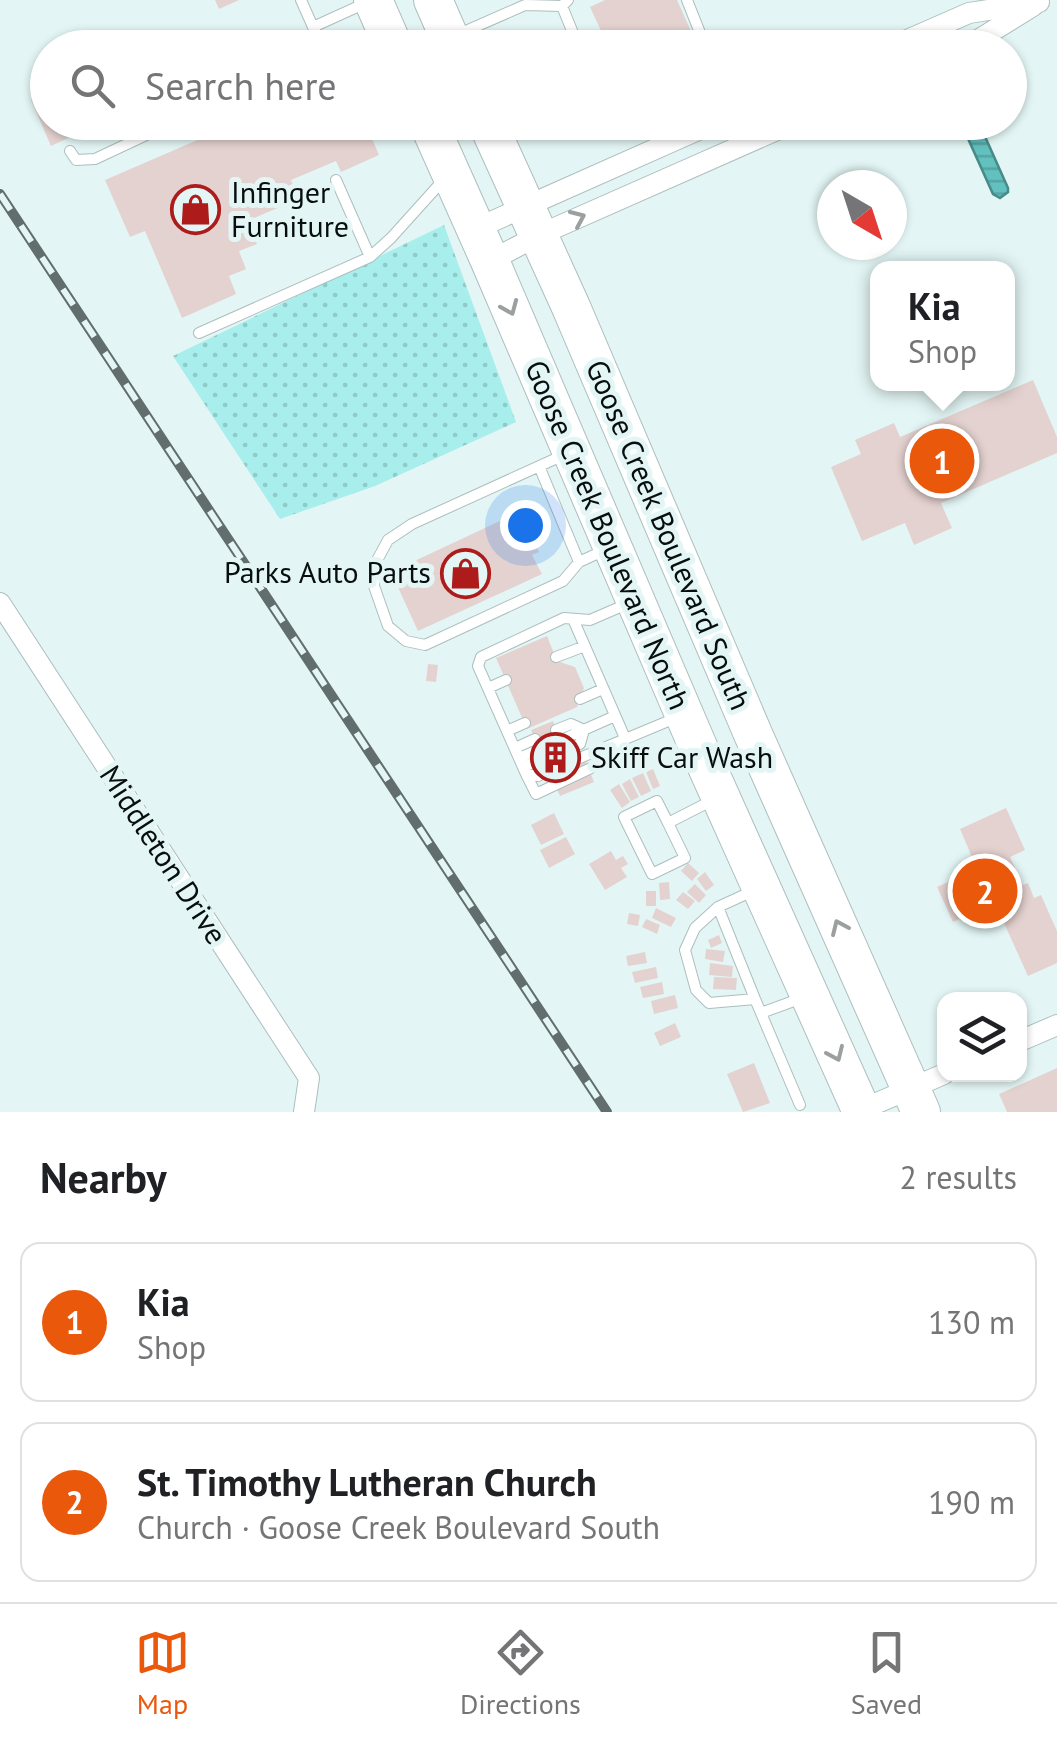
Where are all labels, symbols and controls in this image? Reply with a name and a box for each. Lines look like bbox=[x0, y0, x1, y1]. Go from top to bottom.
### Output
search box bbox=[30, 30, 1027, 140]
icon: search bbox=[65, 58, 120, 113]
text: Search here bbox=[145, 61, 337, 110]
north arrow bbox=[817, 170, 907, 260]
place label: Infinger Furniture bbox=[231, 172, 349, 245]
shop icon: Infinger Furniture bbox=[170, 184, 222, 236]
one-way arrow bbox=[568, 210, 586, 230]
popup bbox=[870, 261, 1015, 391]
text: Kia bbox=[908, 281, 961, 330]
one-way arrow bbox=[498, 297, 518, 315]
text: Shop bbox=[908, 330, 977, 372]
street label: Goose Creek Boulevard North bbox=[517, 354, 700, 715]
street label: Goose Creek Boulevard South bbox=[578, 354, 761, 715]
pin: 1 bbox=[910, 424, 974, 498]
your location bbox=[500, 500, 551, 551]
shop icon: Parks Auto Parts bbox=[440, 547, 492, 599]
place label: Parks Auto Parts bbox=[224, 552, 431, 591]
building icon: Skiff Car Wash bbox=[530, 732, 582, 784]
place label: Skiff Car Wash bbox=[591, 737, 773, 776]
street label: Middleton Drive bbox=[92, 757, 237, 951]
pin: 2 bbox=[952, 854, 1018, 928]
one-way arrow bbox=[831, 919, 851, 937]
map controls bbox=[937, 992, 1027, 1082]
button: layers bbox=[937, 992, 1027, 1082]
one-way arrow bbox=[824, 1044, 844, 1062]
text: Nearby bbox=[40, 1150, 167, 1205]
text: 2 results bbox=[899, 1156, 1017, 1198]
text: Kia bbox=[137, 1277, 190, 1326]
text: 1 bbox=[65, 1301, 84, 1343]
text: 130 m bbox=[928, 1301, 1015, 1343]
text: Shop bbox=[137, 1326, 206, 1368]
text: St. Timothy Lutheran Church bbox=[137, 1457, 597, 1506]
text: 2 bbox=[65, 1481, 84, 1523]
text: 190 m bbox=[928, 1481, 1015, 1523]
text: Church · Goose Creek Boulevard South bbox=[137, 1506, 660, 1548]
tab: Map bbox=[135, 1625, 190, 1722]
tab: Directions bbox=[460, 1625, 581, 1722]
tab: Saved bbox=[851, 1625, 922, 1722]

